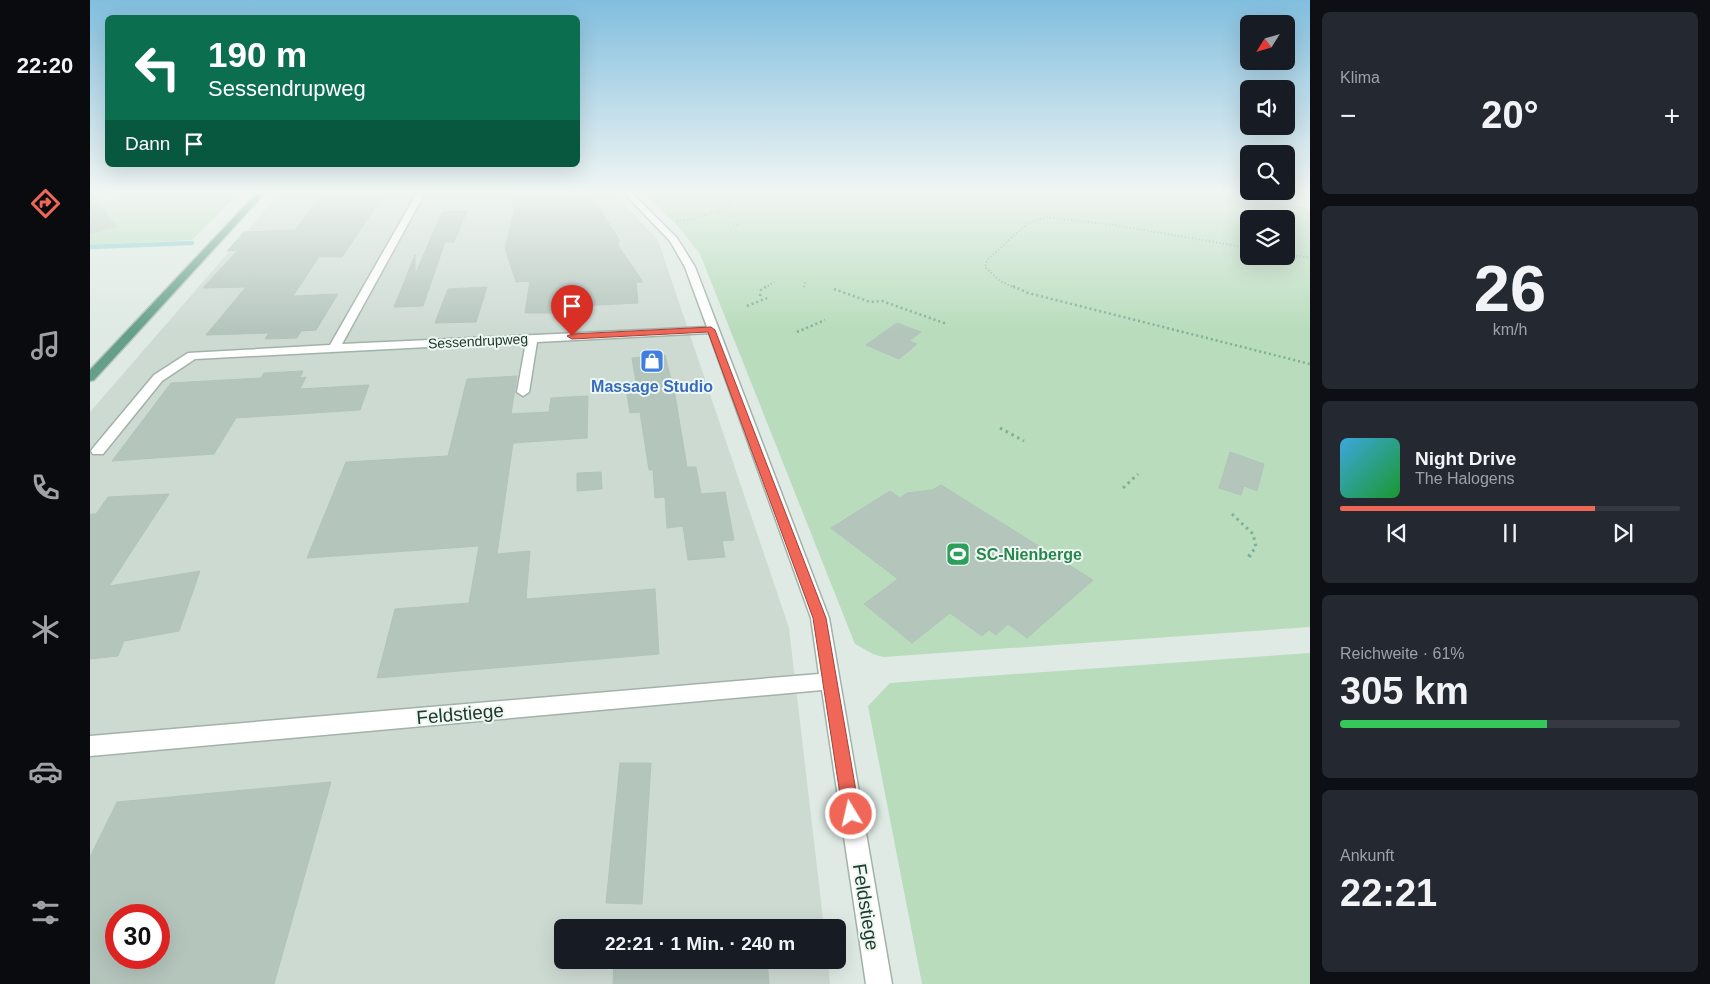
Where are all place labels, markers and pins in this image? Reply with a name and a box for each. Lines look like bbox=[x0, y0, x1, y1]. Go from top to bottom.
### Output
pin bbox=[551, 285, 593, 336]
shop icon: Massage Studio bbox=[639, 348, 665, 374]
place label: Massage Studio bbox=[591, 378, 713, 395]
sports icon: SC-Nienberge bbox=[945, 541, 971, 567]
place label: SC-Nienberge bbox=[976, 546, 1082, 563]

